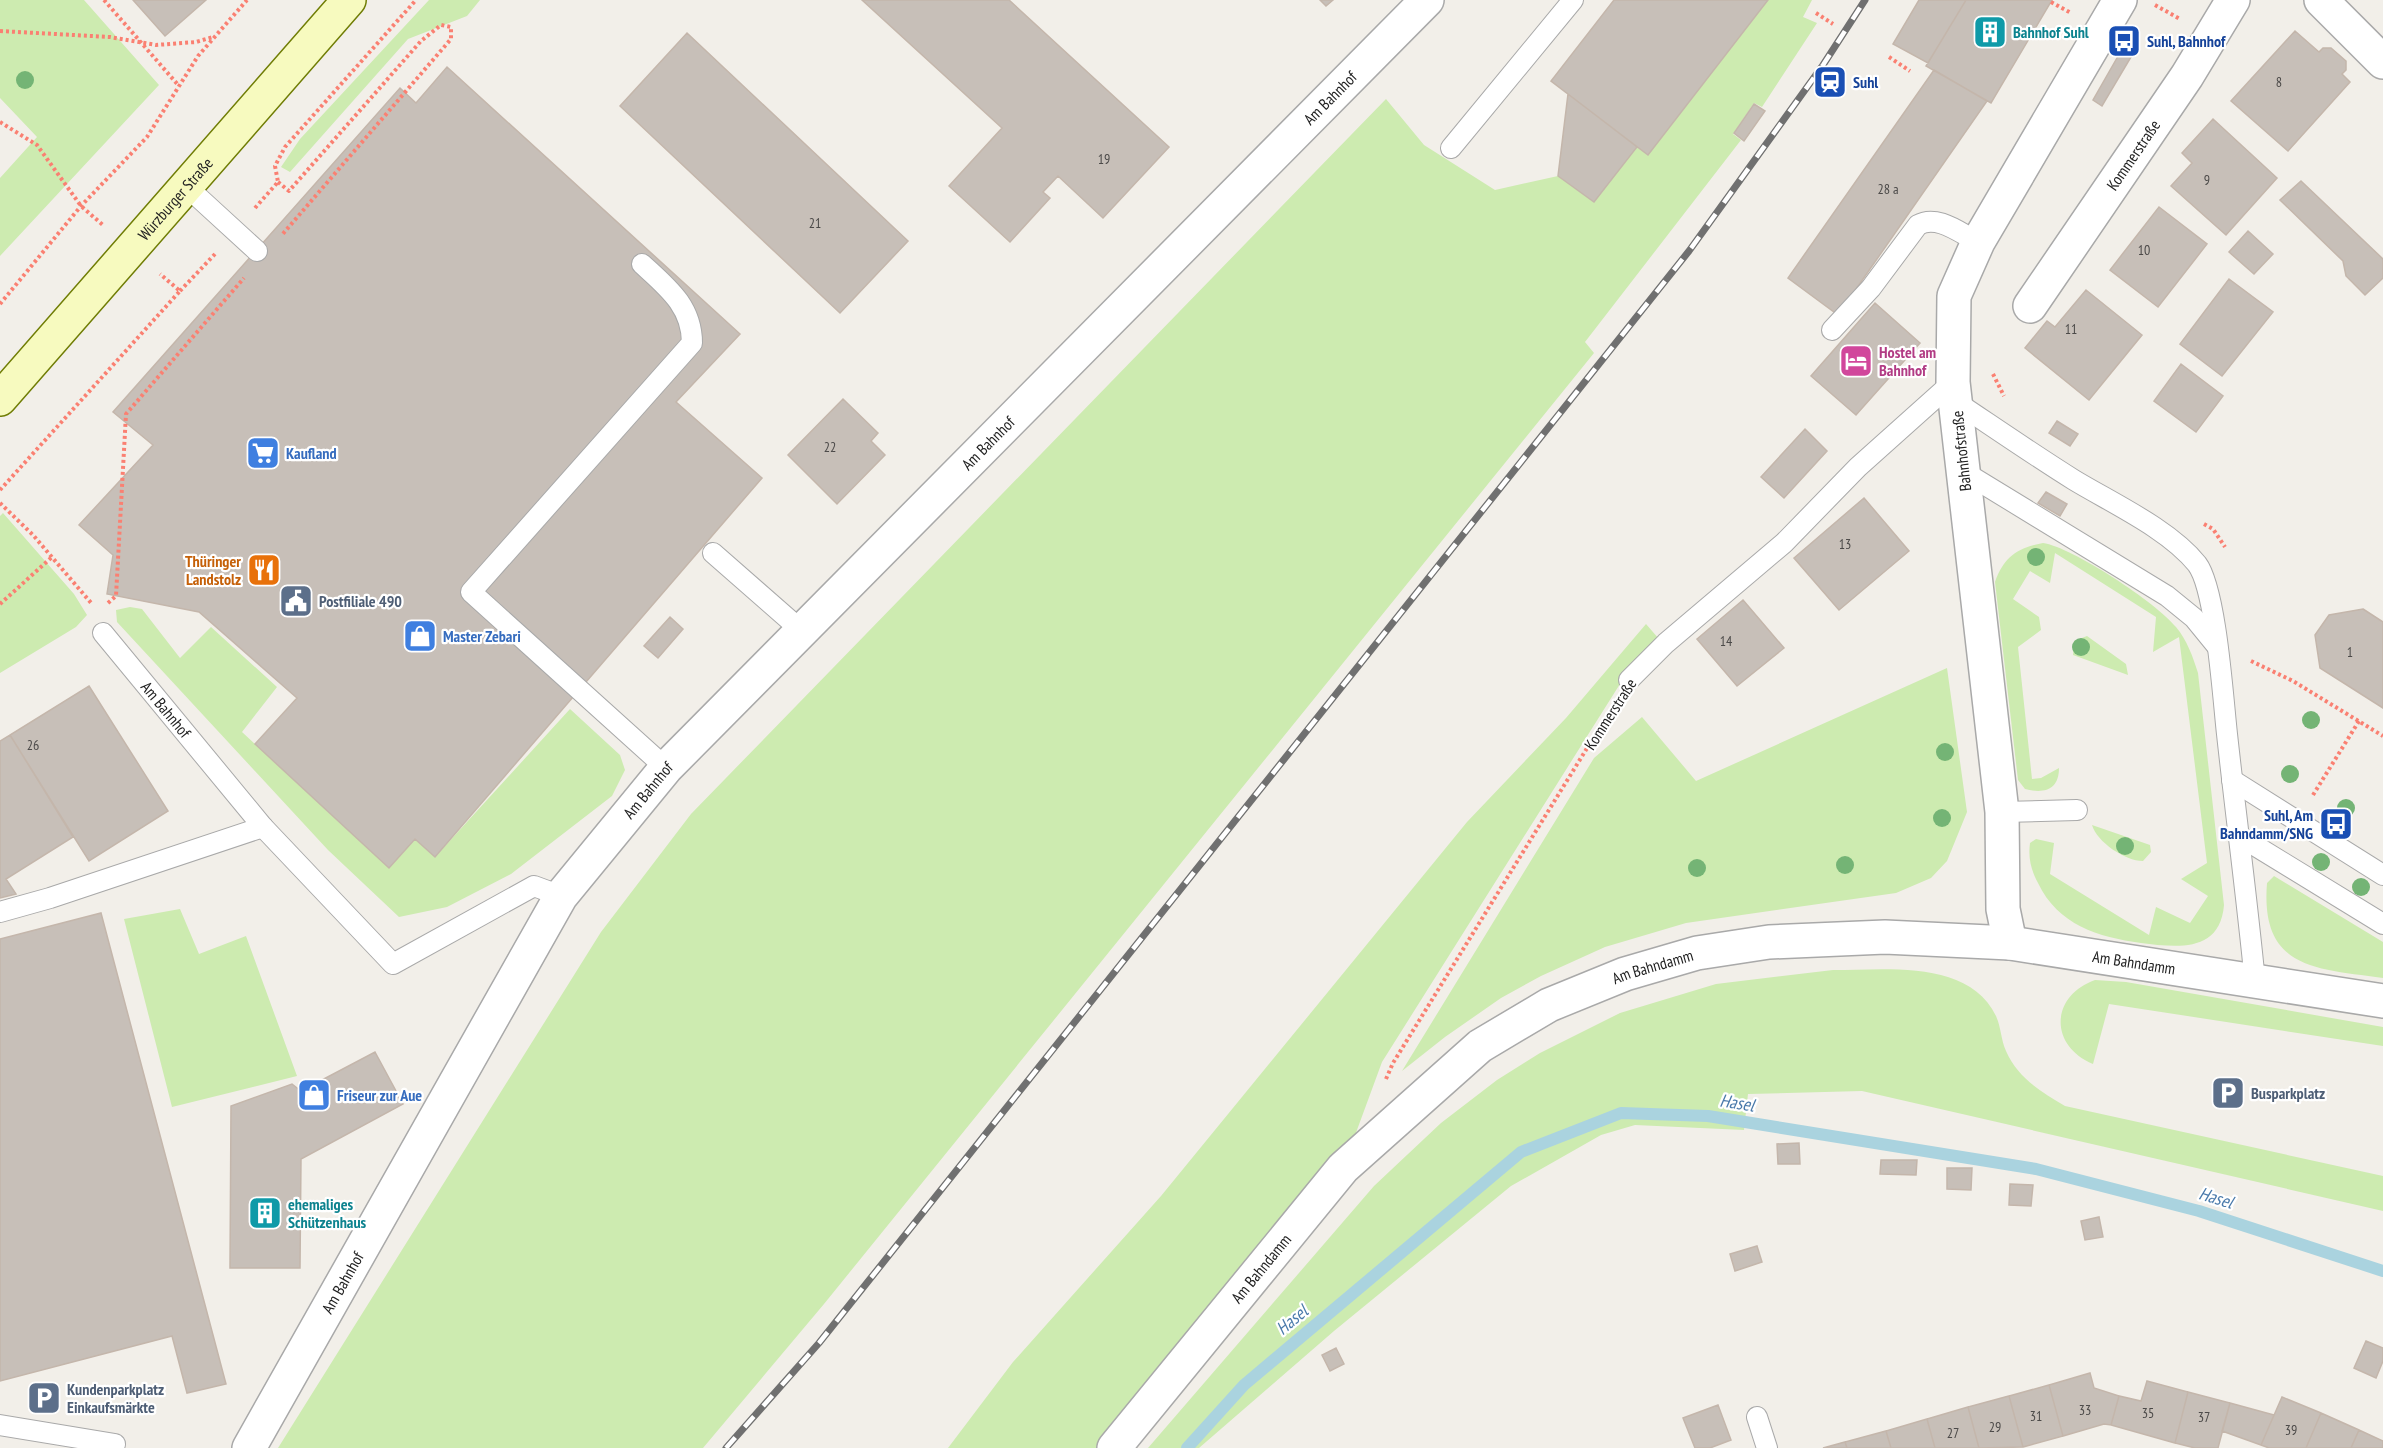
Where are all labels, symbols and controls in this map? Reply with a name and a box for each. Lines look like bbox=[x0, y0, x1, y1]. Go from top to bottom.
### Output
building icon: Bahnhof Suhl bbox=[1972, 14, 2008, 50]
place label: Bahnhof Suhl bbox=[2013, 22, 2089, 42]
bus stop icon: Suhl, Bahnhof bbox=[2106, 23, 2142, 59]
place label: Suhl, Bahnhof bbox=[2147, 31, 2226, 51]
station icon: Suhl bbox=[1812, 64, 1848, 100]
street label: Am Bahnhof bbox=[1299, 66, 1361, 129]
place label: Suhl bbox=[1853, 72, 1878, 92]
house number: 8 bbox=[2276, 73, 2282, 91]
street label: Kommerstraße bbox=[2102, 116, 2164, 194]
house number: 19 bbox=[1098, 150, 1110, 168]
street label: Würzburger Straße bbox=[133, 153, 217, 244]
house number: 9 bbox=[2204, 171, 2210, 189]
house number: 28 a bbox=[1877, 180, 1899, 198]
house number: 21 bbox=[809, 214, 821, 232]
house number: 10 bbox=[2138, 241, 2150, 259]
house number: 11 bbox=[2065, 320, 2077, 338]
place label: Hostel am Bahnhof bbox=[1879, 342, 1936, 380]
hotel icon: Hostel am Bahnhof bbox=[1838, 343, 1874, 379]
street label: Bahnhofstraße bbox=[1947, 410, 1975, 492]
street label: Am Bahnhof bbox=[957, 412, 1019, 474]
supermarket icon: Kaufland bbox=[245, 435, 281, 471]
house number: 22 bbox=[824, 438, 836, 456]
place label: Kaufland bbox=[286, 443, 337, 463]
house number: 13 bbox=[1839, 535, 1851, 553]
place label: Thüringer Landstolz bbox=[185, 551, 241, 589]
restaurant icon: Thüringer Landstolz bbox=[246, 552, 282, 588]
public building icon: Postfiliale 490 bbox=[278, 583, 314, 619]
place label: Postfiliale 490 bbox=[319, 591, 402, 611]
shop icon: Master Zebari bbox=[402, 618, 438, 654]
place label: Master Zebari bbox=[443, 626, 521, 646]
house number: 14 bbox=[1720, 632, 1733, 650]
house number: 1 bbox=[2347, 643, 2353, 661]
street label: Kommerstraße bbox=[1580, 675, 1640, 753]
street label: Am Bahnhof bbox=[137, 677, 196, 742]
house number: 26 bbox=[27, 736, 39, 754]
street label: Am Bahnhof bbox=[619, 757, 677, 823]
place label: Suhl, Am Bahndamm/SNG bbox=[2220, 805, 2313, 843]
bus stop icon: Suhl, Am Bahndamm/SNG bbox=[2318, 806, 2354, 842]
street label: Am Bahndamm bbox=[1609, 945, 1695, 988]
street label: Am Bahndamm bbox=[2091, 946, 2177, 979]
parking icon: Busparkplatz bbox=[2210, 1075, 2246, 1111]
shop icon: Friseur zur Aue bbox=[296, 1077, 332, 1113]
place label: Busparkplatz bbox=[2251, 1083, 2325, 1103]
place label: Friseur zur Aue bbox=[337, 1085, 422, 1105]
water label: Hasel bbox=[1718, 1088, 1758, 1117]
water label: Hasel bbox=[2196, 1181, 2238, 1214]
place label: ehemaliges Schützenhaus bbox=[288, 1194, 367, 1232]
building icon: ehemaliges Schützenhaus bbox=[247, 1195, 283, 1231]
street label: Am Bahndamm bbox=[1227, 1230, 1295, 1307]
street label: Am Bahnhof bbox=[317, 1248, 368, 1317]
water label: Hasel bbox=[1271, 1299, 1314, 1340]
place label: Kundenparkplatz Einkaufsmärkte bbox=[67, 1379, 164, 1417]
parking icon: Kundenparkplatz Einkaufsmärkte bbox=[26, 1380, 62, 1416]
house number: 33 bbox=[2079, 1401, 2091, 1419]
house number: 35 bbox=[2142, 1404, 2154, 1422]
house number: 31 bbox=[2030, 1407, 2042, 1425]
house number: 37 bbox=[2198, 1408, 2210, 1426]
house number: 29 bbox=[1989, 1418, 2001, 1436]
house number: 39 bbox=[2285, 1421, 2297, 1439]
house number: 27 bbox=[1947, 1424, 1959, 1442]

